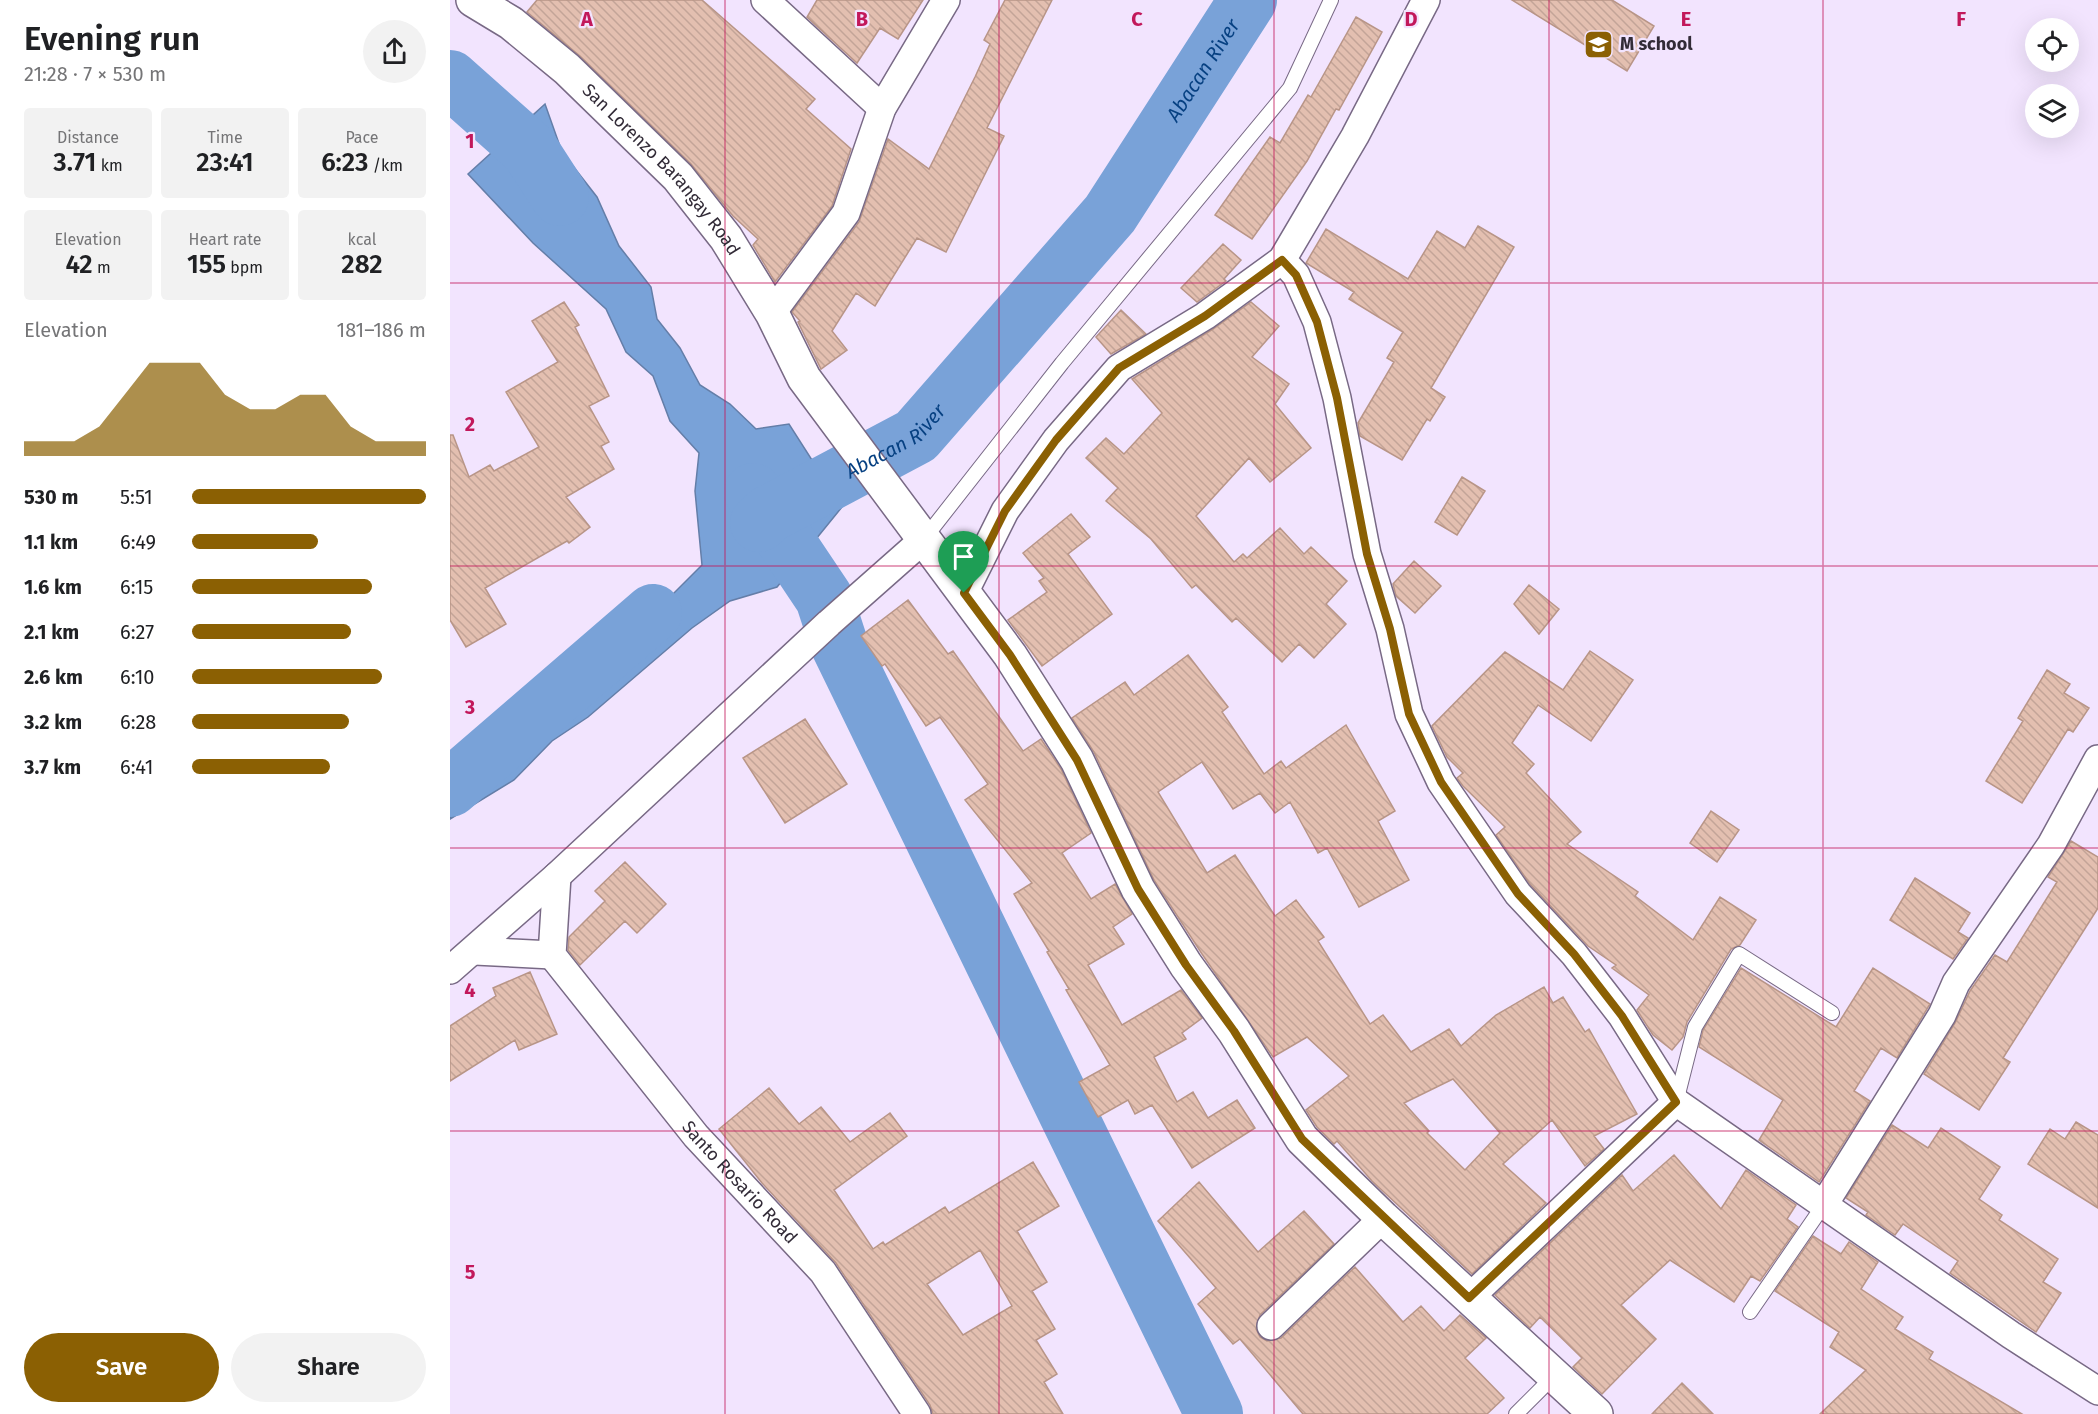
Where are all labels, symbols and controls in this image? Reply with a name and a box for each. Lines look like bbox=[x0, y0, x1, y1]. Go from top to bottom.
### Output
text: A bbox=[580, 7, 594, 31]
text: B bbox=[856, 7, 868, 31]
text: C bbox=[1131, 7, 1143, 31]
text: D bbox=[1404, 7, 1418, 31]
text: E bbox=[1681, 7, 1691, 31]
text: F bbox=[1956, 7, 1966, 31]
water label: Abacan River bbox=[1161, 13, 1245, 126]
map controls bbox=[2025, 18, 2079, 138]
button: locate bbox=[2025, 18, 2079, 72]
text: Evening run bbox=[24, 19, 200, 59]
button: share bbox=[363, 20, 426, 83]
school or university icon: M school bbox=[1583, 28, 1615, 60]
place label: M school bbox=[1620, 33, 1693, 55]
text: 21:28 · 7 × 530 m bbox=[24, 62, 166, 86]
street label: San Lorenzo Barangay Road bbox=[578, 79, 745, 259]
button: layers bbox=[2025, 84, 2079, 138]
text: Distance bbox=[57, 128, 119, 147]
text: Time bbox=[207, 128, 243, 147]
text: Pace bbox=[345, 128, 379, 147]
text: 1 bbox=[465, 129, 475, 153]
text: 3.71 bbox=[53, 147, 96, 178]
text: 23:41 bbox=[196, 147, 254, 178]
text: 6:23 bbox=[321, 147, 368, 178]
text: km bbox=[96, 156, 123, 175]
text: /km bbox=[368, 156, 403, 175]
text: Elevation bbox=[54, 230, 122, 249]
text: Heart rate bbox=[189, 230, 261, 249]
text: kcal bbox=[348, 230, 376, 249]
text: 42 bbox=[65, 249, 93, 280]
text: 155 bbox=[187, 249, 226, 280]
text: 282 bbox=[341, 249, 383, 280]
text: m bbox=[93, 258, 111, 277]
text: bpm bbox=[226, 258, 263, 277]
text: Elevation bbox=[24, 318, 108, 342]
text: 181–186 m bbox=[336, 318, 426, 342]
water label: Abacan River bbox=[840, 398, 951, 484]
text: 2 bbox=[465, 412, 475, 436]
text: 530 m bbox=[24, 485, 78, 509]
text: 5:51 bbox=[120, 485, 153, 509]
text: 1.1 km bbox=[24, 530, 78, 554]
text: 6:49 bbox=[120, 530, 156, 554]
pin bbox=[938, 531, 989, 593]
icon: arrive bbox=[947, 540, 980, 573]
text: 1.6 km bbox=[24, 575, 82, 599]
text: 6:15 bbox=[120, 575, 153, 599]
text: 2.1 km bbox=[24, 620, 79, 644]
text: 6:27 bbox=[120, 620, 154, 644]
text: 2.6 km bbox=[24, 665, 83, 689]
text: 6:10 bbox=[120, 665, 154, 689]
text: 3 bbox=[464, 695, 475, 719]
text: 3.2 km bbox=[24, 710, 82, 734]
text: 6:28 bbox=[120, 710, 156, 734]
text: 3.7 km bbox=[24, 755, 81, 779]
text: 6:41 bbox=[120, 755, 154, 779]
text: 4 bbox=[464, 978, 476, 1002]
street label: Santo Rosario Road bbox=[677, 1116, 802, 1248]
text: 5 bbox=[465, 1260, 476, 1284]
button: Save bbox=[24, 1333, 219, 1402]
button: Share bbox=[231, 1333, 426, 1402]

